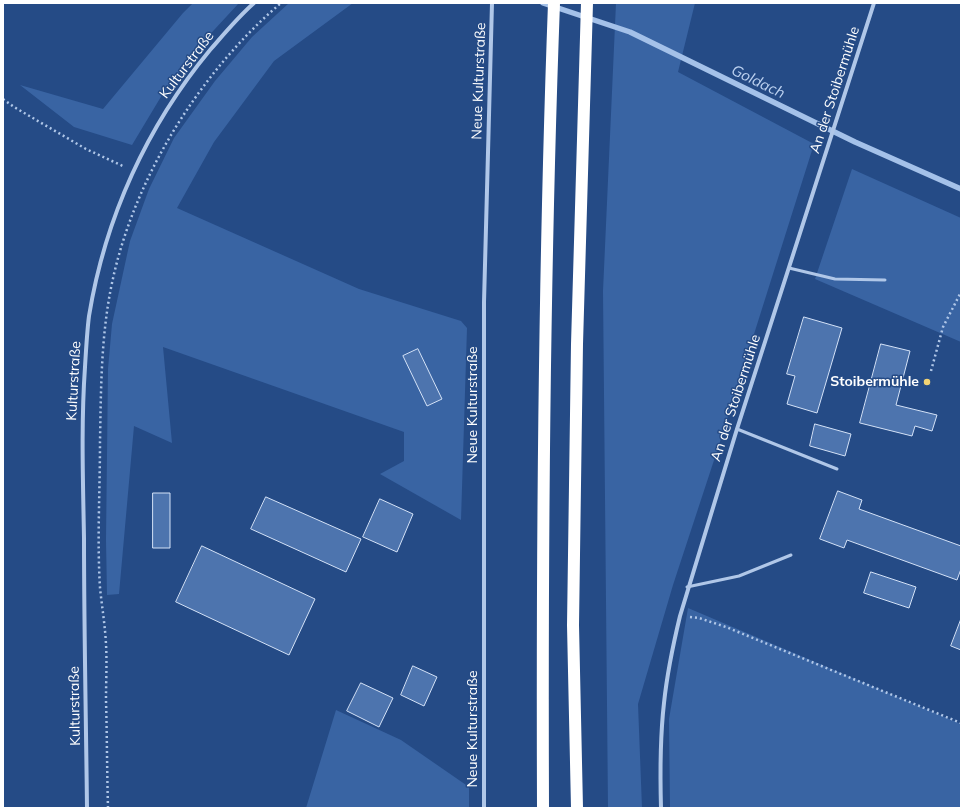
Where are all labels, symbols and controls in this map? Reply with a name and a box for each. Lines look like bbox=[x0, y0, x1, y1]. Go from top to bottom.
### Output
street label: Neue Kulturstraße bbox=[469, 22, 489, 140]
street label: An der Stoibermühle bbox=[807, 24, 863, 156]
street label: Kulturstraße bbox=[156, 28, 218, 102]
water label: Goldach bbox=[728, 61, 788, 103]
street label: An der Stoibermühle bbox=[708, 332, 764, 464]
street label: Kulturstraße bbox=[64, 341, 84, 421]
street label: Neue Kulturstraße bbox=[465, 346, 481, 464]
place label: Stoibermühle bbox=[830, 374, 919, 390]
marker: Stoibermühle bbox=[922, 377, 932, 387]
street label: Kulturstraße bbox=[66, 666, 84, 746]
street label: Neue Kulturstraße bbox=[465, 670, 481, 788]

